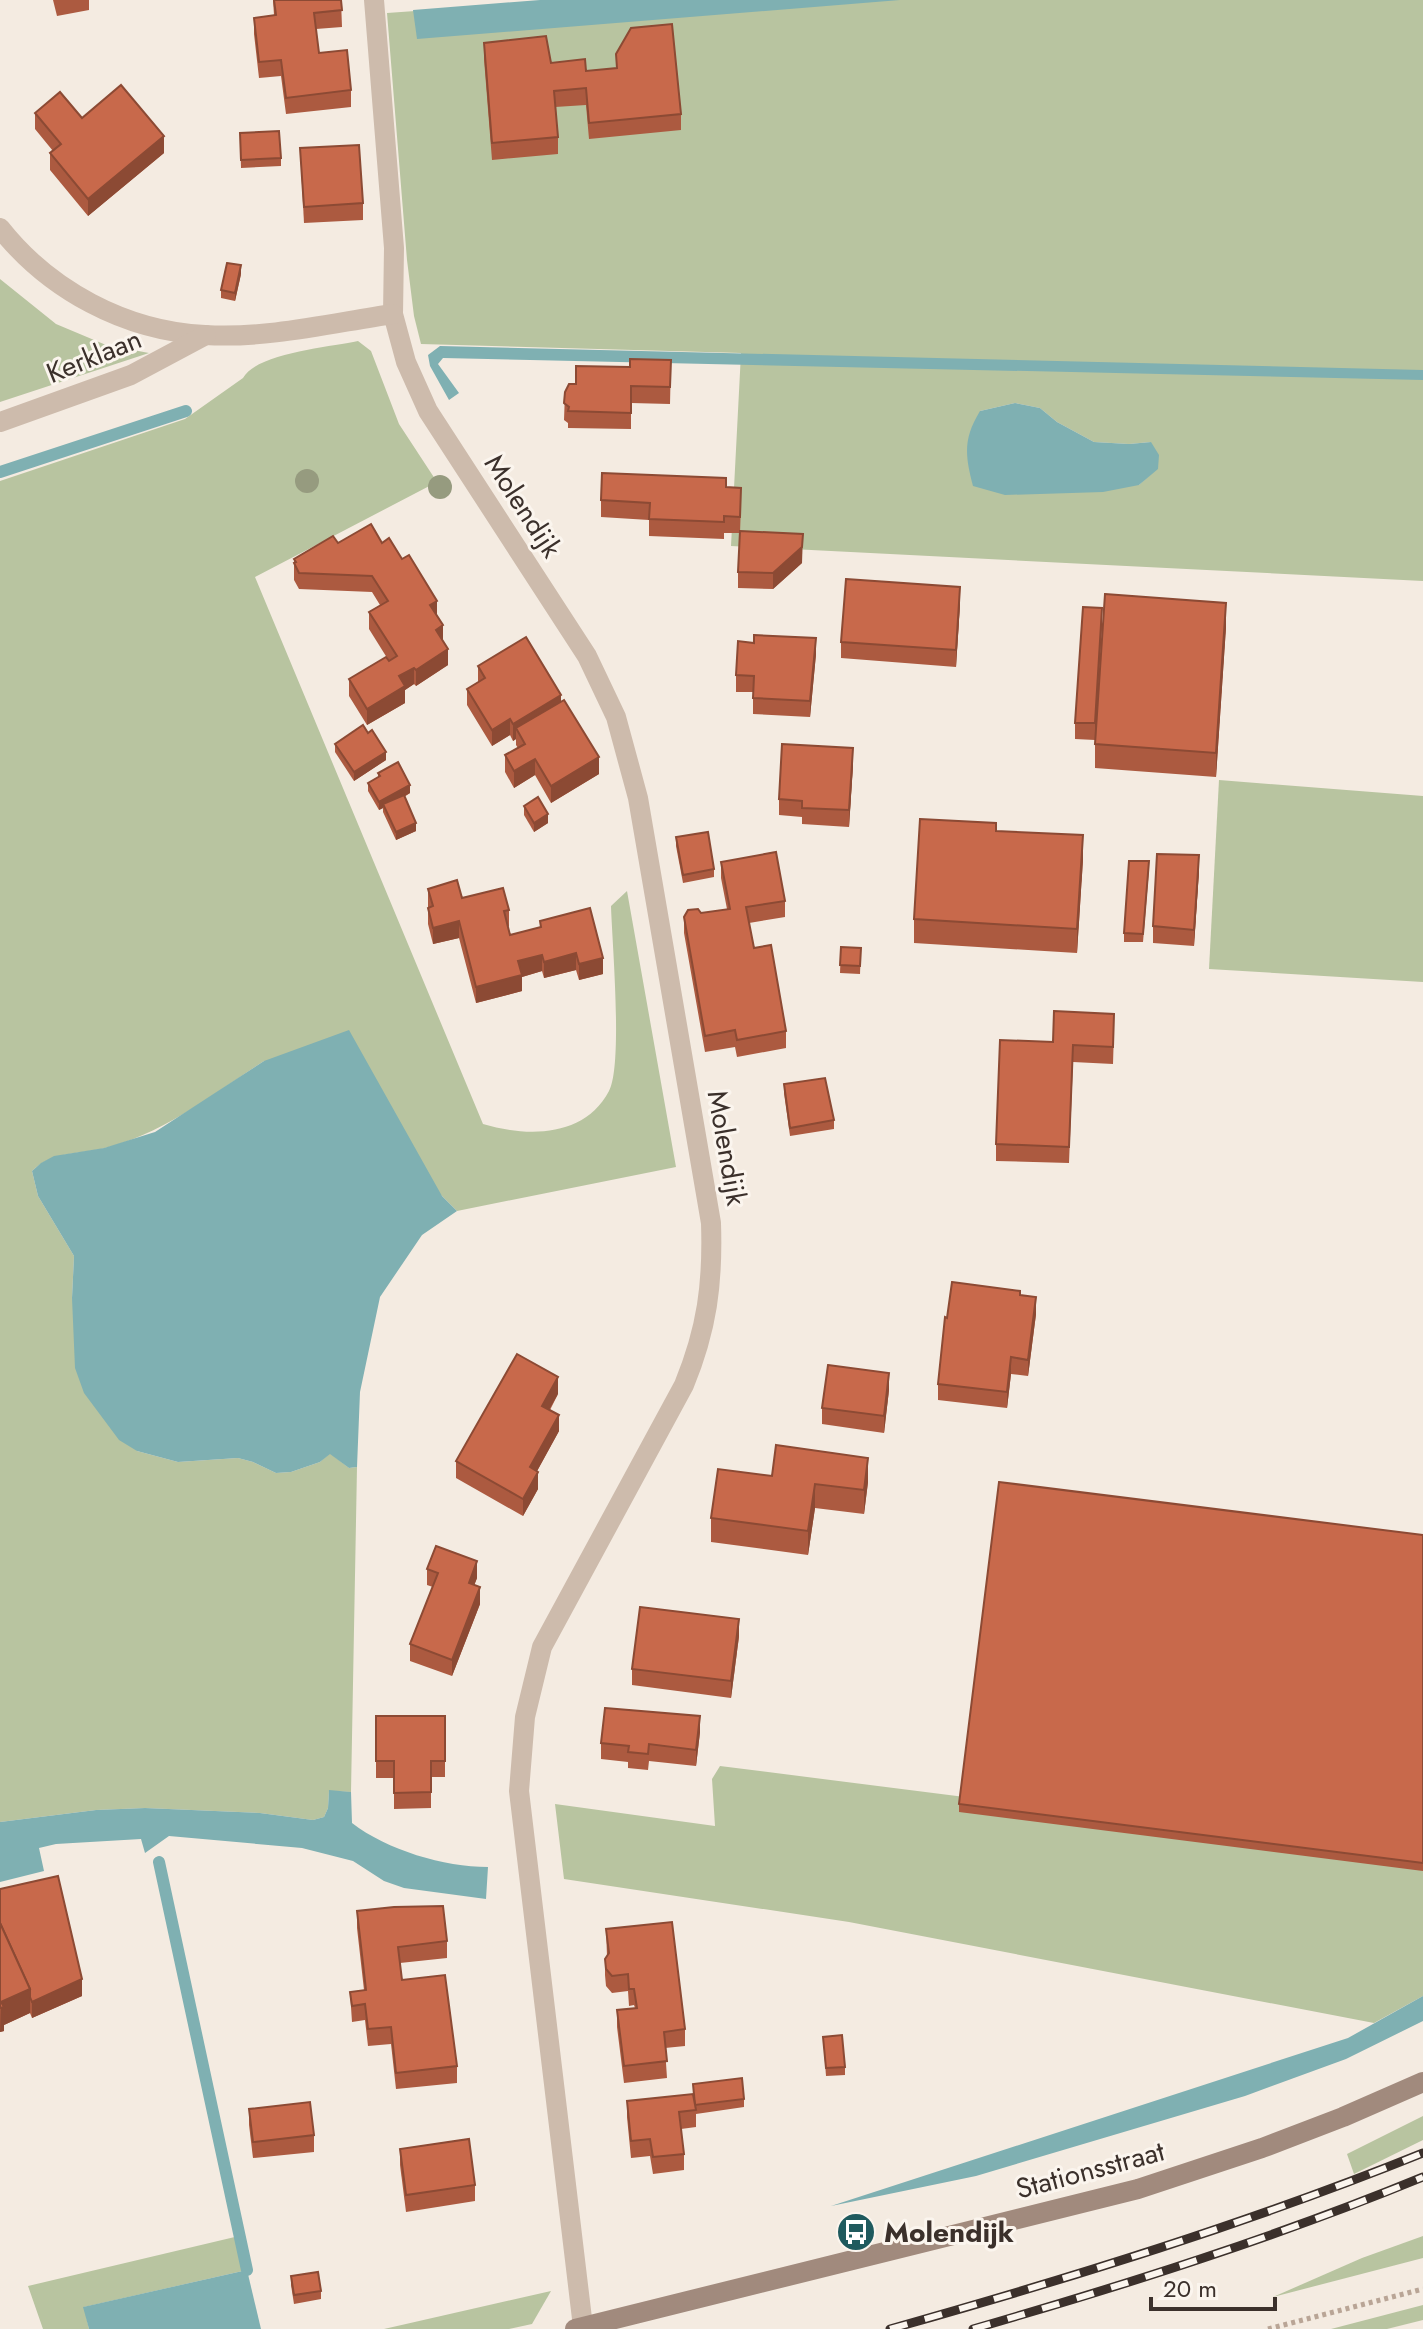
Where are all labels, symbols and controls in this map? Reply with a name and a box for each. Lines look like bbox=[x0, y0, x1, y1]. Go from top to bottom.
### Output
street label: Kerklaan bbox=[40, 318, 148, 394]
street label: Molendijk bbox=[474, 446, 572, 566]
street label: Molendijk bbox=[697, 1087, 757, 1209]
street label: Stationsstraat bbox=[1011, 2130, 1169, 2209]
bus stop icon: Molendijk bbox=[835, 2211, 877, 2253]
place label: Molendijk bbox=[884, 2212, 1014, 2253]
scale bar bbox=[1151, 2261, 1275, 2311]
text: 20 m bbox=[1163, 2271, 1217, 2306]

